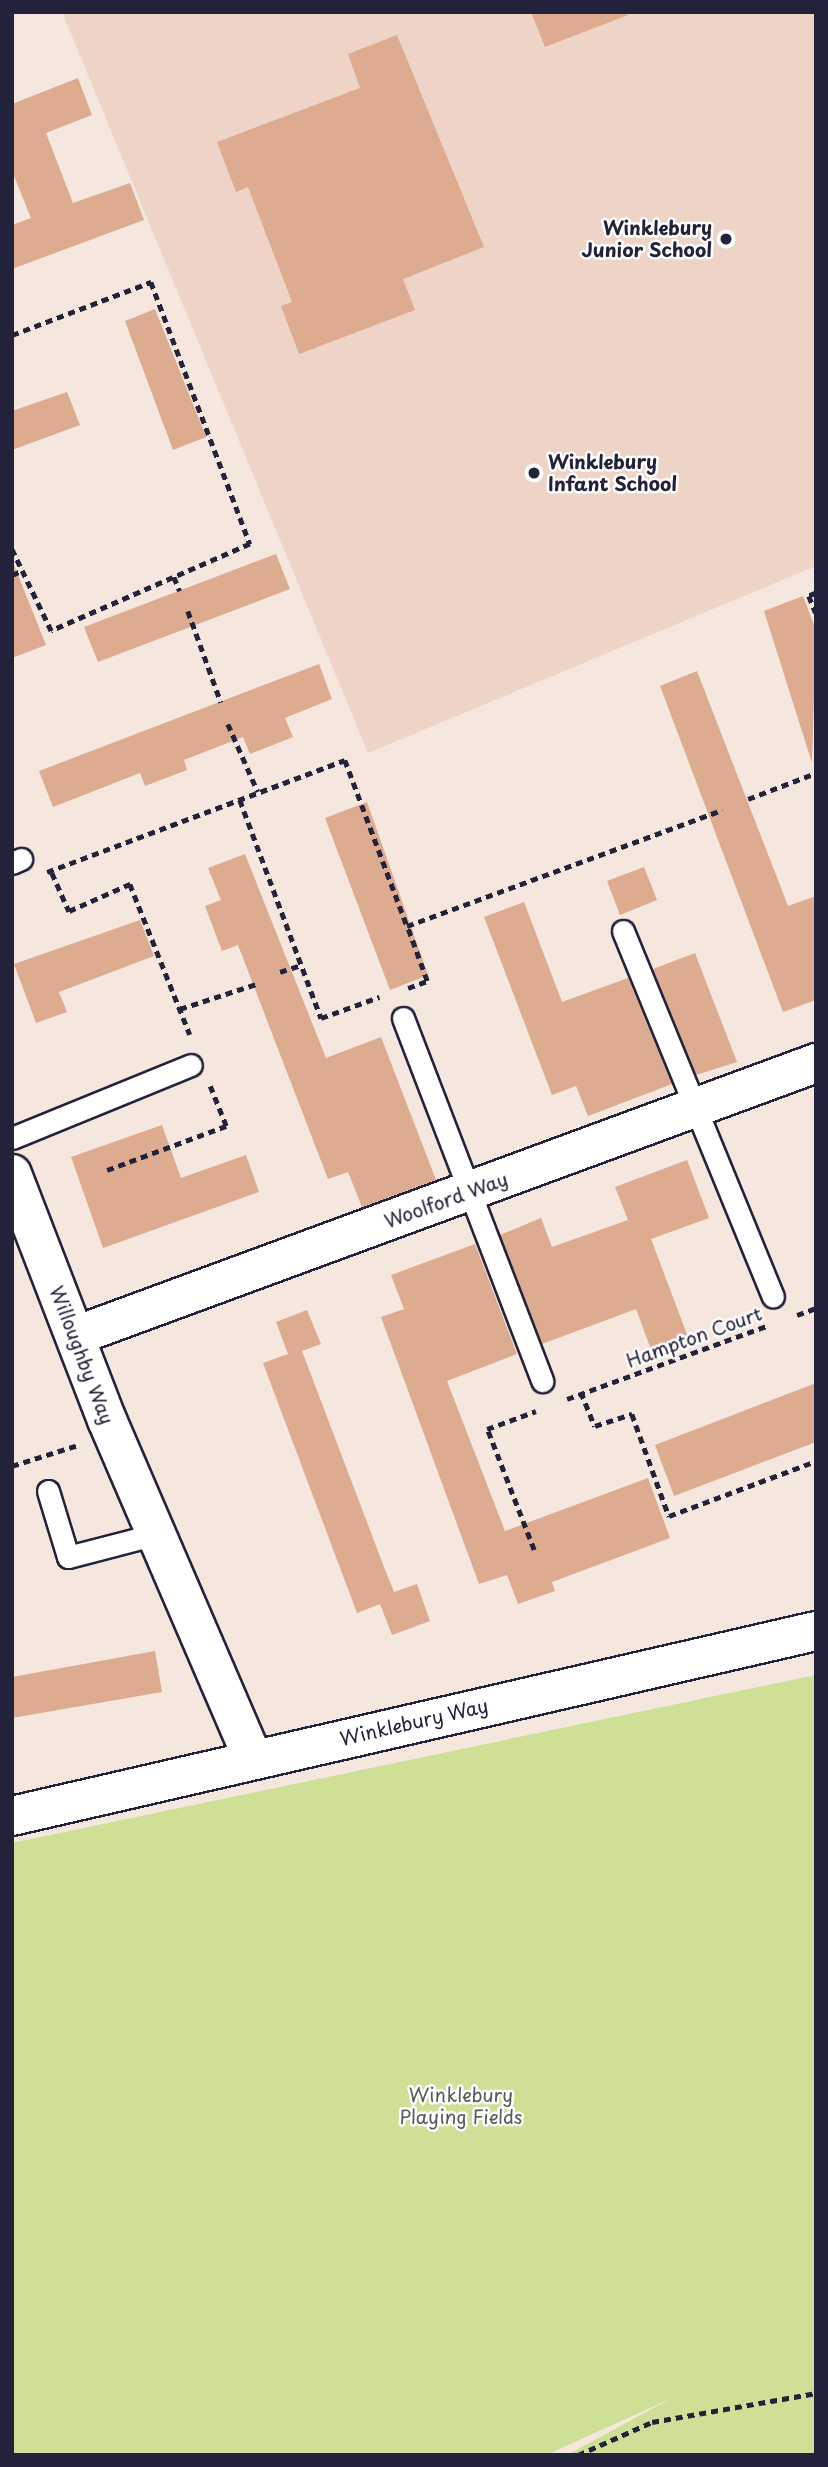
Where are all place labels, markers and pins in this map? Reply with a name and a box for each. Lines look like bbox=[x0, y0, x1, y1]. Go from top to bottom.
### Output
place label: Winklebury Junior School bbox=[581, 217, 712, 261]
marker: Winklebury Junior School bbox=[718, 231, 734, 247]
place label: Winklebury Infant School bbox=[548, 451, 677, 495]
marker: Winklebury Infant School bbox=[526, 465, 542, 481]

